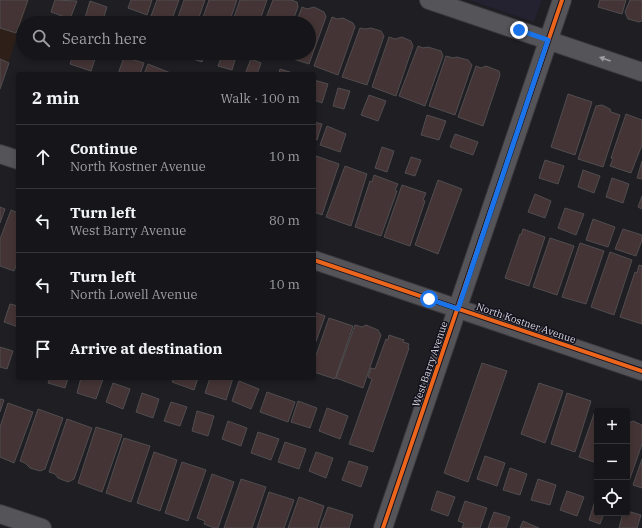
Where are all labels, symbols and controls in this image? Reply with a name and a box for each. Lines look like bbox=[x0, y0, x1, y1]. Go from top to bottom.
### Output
search box bbox=[16, 16, 316, 60]
route end bbox=[510, 21, 528, 39]
icon: search bbox=[30, 27, 52, 49]
text: Search here bbox=[62, 29, 147, 48]
one-way arrow bbox=[599, 56, 611, 62]
text: 2 min bbox=[32, 87, 80, 109]
text: Walk · 100 m bbox=[221, 90, 300, 107]
text: Continue bbox=[70, 139, 137, 158]
icon: ahead bbox=[32, 146, 54, 168]
text: 10 m bbox=[269, 148, 300, 165]
text: North Kostner Avenue bbox=[70, 158, 206, 175]
text: Turn left bbox=[70, 203, 136, 222]
icon: left bbox=[32, 210, 54, 232]
text: 80 m bbox=[269, 212, 300, 229]
text: West Barry Avenue bbox=[70, 222, 186, 239]
text: Turn left bbox=[70, 267, 136, 286]
icon: left bbox=[32, 274, 54, 296]
text: 10 m bbox=[269, 276, 300, 293]
text: North Lowell Avenue bbox=[70, 286, 197, 303]
route start bbox=[420, 290, 438, 308]
street label: North Kostner Avenue bbox=[475, 300, 577, 346]
street label: West Barry Avenue bbox=[409, 320, 451, 408]
icon: arrive bbox=[32, 338, 54, 360]
text: Arrive at destination bbox=[70, 339, 222, 358]
map controls bbox=[594, 408, 630, 516]
button: + bbox=[594, 408, 630, 444]
button: − bbox=[594, 444, 630, 480]
button: locate bbox=[594, 480, 630, 516]

